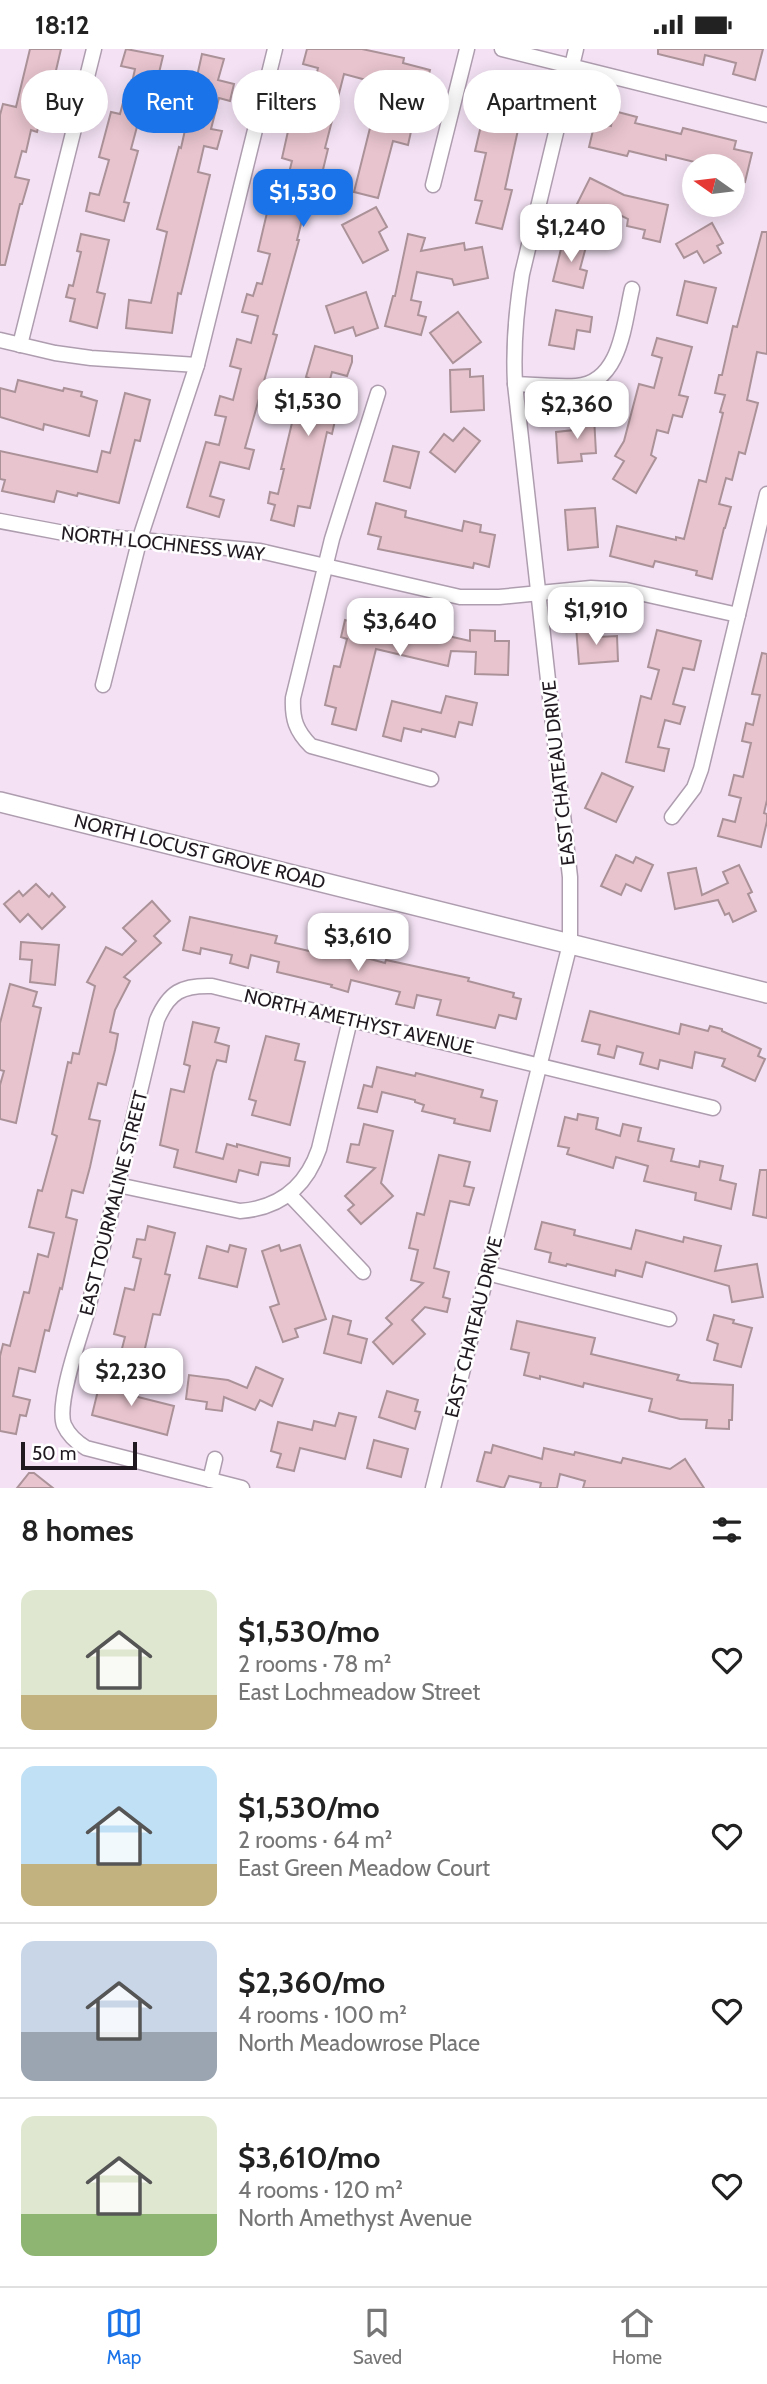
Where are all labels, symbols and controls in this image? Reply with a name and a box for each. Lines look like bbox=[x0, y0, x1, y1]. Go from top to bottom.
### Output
text: 18:12 bbox=[35, 9, 89, 41]
chip: Buy bbox=[21, 70, 108, 133]
chip: Rent bbox=[122, 70, 218, 133]
chip: Filters bbox=[232, 70, 340, 133]
chip: New bbox=[354, 70, 449, 133]
chip: Apartment bbox=[463, 70, 621, 133]
north arrow bbox=[682, 154, 746, 217]
map controls bbox=[682, 154, 745, 217]
pin: $1,530 bbox=[246, 169, 360, 229]
text: $1,530 bbox=[269, 178, 337, 206]
pin: $1,240 bbox=[514, 205, 628, 264]
text: $1,240 bbox=[536, 213, 606, 241]
pin: $1,530 bbox=[251, 379, 365, 438]
pin: $2,360 bbox=[520, 381, 634, 441]
text: $1,530 bbox=[274, 387, 342, 415]
text: $2,360 bbox=[541, 390, 613, 418]
street label: NORTH LOCHNESS WAY bbox=[60, 521, 266, 566]
pin: $1,910 bbox=[539, 587, 653, 647]
text: $1,910 bbox=[564, 596, 628, 624]
pin: $3,640 bbox=[343, 599, 457, 658]
text: $3,640 bbox=[363, 607, 437, 635]
street label: EAST CHATEAU DRIVE bbox=[537, 679, 580, 867]
street label: NORTH LOCUST GROVE ROAD bbox=[72, 809, 328, 894]
pin: $3,610 bbox=[301, 913, 415, 973]
text: $3,610 bbox=[324, 922, 392, 950]
street label: NORTH AMETHYST AVENUE bbox=[242, 984, 476, 1059]
street label: EAST TOURMALINE STREET bbox=[74, 1088, 153, 1318]
street label: EAST CHATEAU DRIVE bbox=[440, 1234, 507, 1420]
pin: $2,230 bbox=[74, 1349, 188, 1408]
text: $2,230 bbox=[95, 1357, 167, 1385]
scale bar bbox=[21, 1439, 136, 1471]
text: 50 m bbox=[32, 1442, 76, 1465]
icon: filters bbox=[708, 1511, 746, 1549]
text: 8 homes bbox=[21, 1512, 134, 1549]
text: $1,530/mo bbox=[238, 1613, 380, 1650]
icon: home bbox=[77, 1618, 161, 1702]
icon: heart bbox=[708, 1641, 746, 1679]
text: 2 rooms · 78 m² bbox=[238, 1650, 392, 1678]
text: East Lochmeadow Street bbox=[238, 1678, 480, 1706]
text: $1,530/mo bbox=[238, 1789, 380, 1826]
icon: home bbox=[77, 1794, 161, 1878]
icon: heart bbox=[708, 1817, 746, 1855]
text: 2 rooms · 64 m² bbox=[238, 1826, 392, 1854]
text: East Green Meadow Court bbox=[238, 1854, 490, 1882]
text: $2,360/mo bbox=[238, 1964, 385, 2001]
icon: home bbox=[77, 1969, 161, 2053]
icon: heart bbox=[708, 1992, 746, 2030]
text: 4 rooms · 100 m² bbox=[238, 2001, 407, 2029]
text: North Meadowrose Place bbox=[238, 2029, 480, 2057]
text: $3,610/mo bbox=[238, 2139, 380, 2176]
icon: home bbox=[77, 2144, 161, 2228]
icon: heart bbox=[708, 2167, 746, 2205]
text: 4 rooms · 120 m² bbox=[238, 2176, 403, 2204]
text: North Amethyst Avenue bbox=[238, 2204, 472, 2232]
tab: Map bbox=[105, 2304, 143, 2369]
tab: Saved bbox=[353, 2304, 402, 2369]
tab: Home bbox=[612, 2304, 662, 2369]

